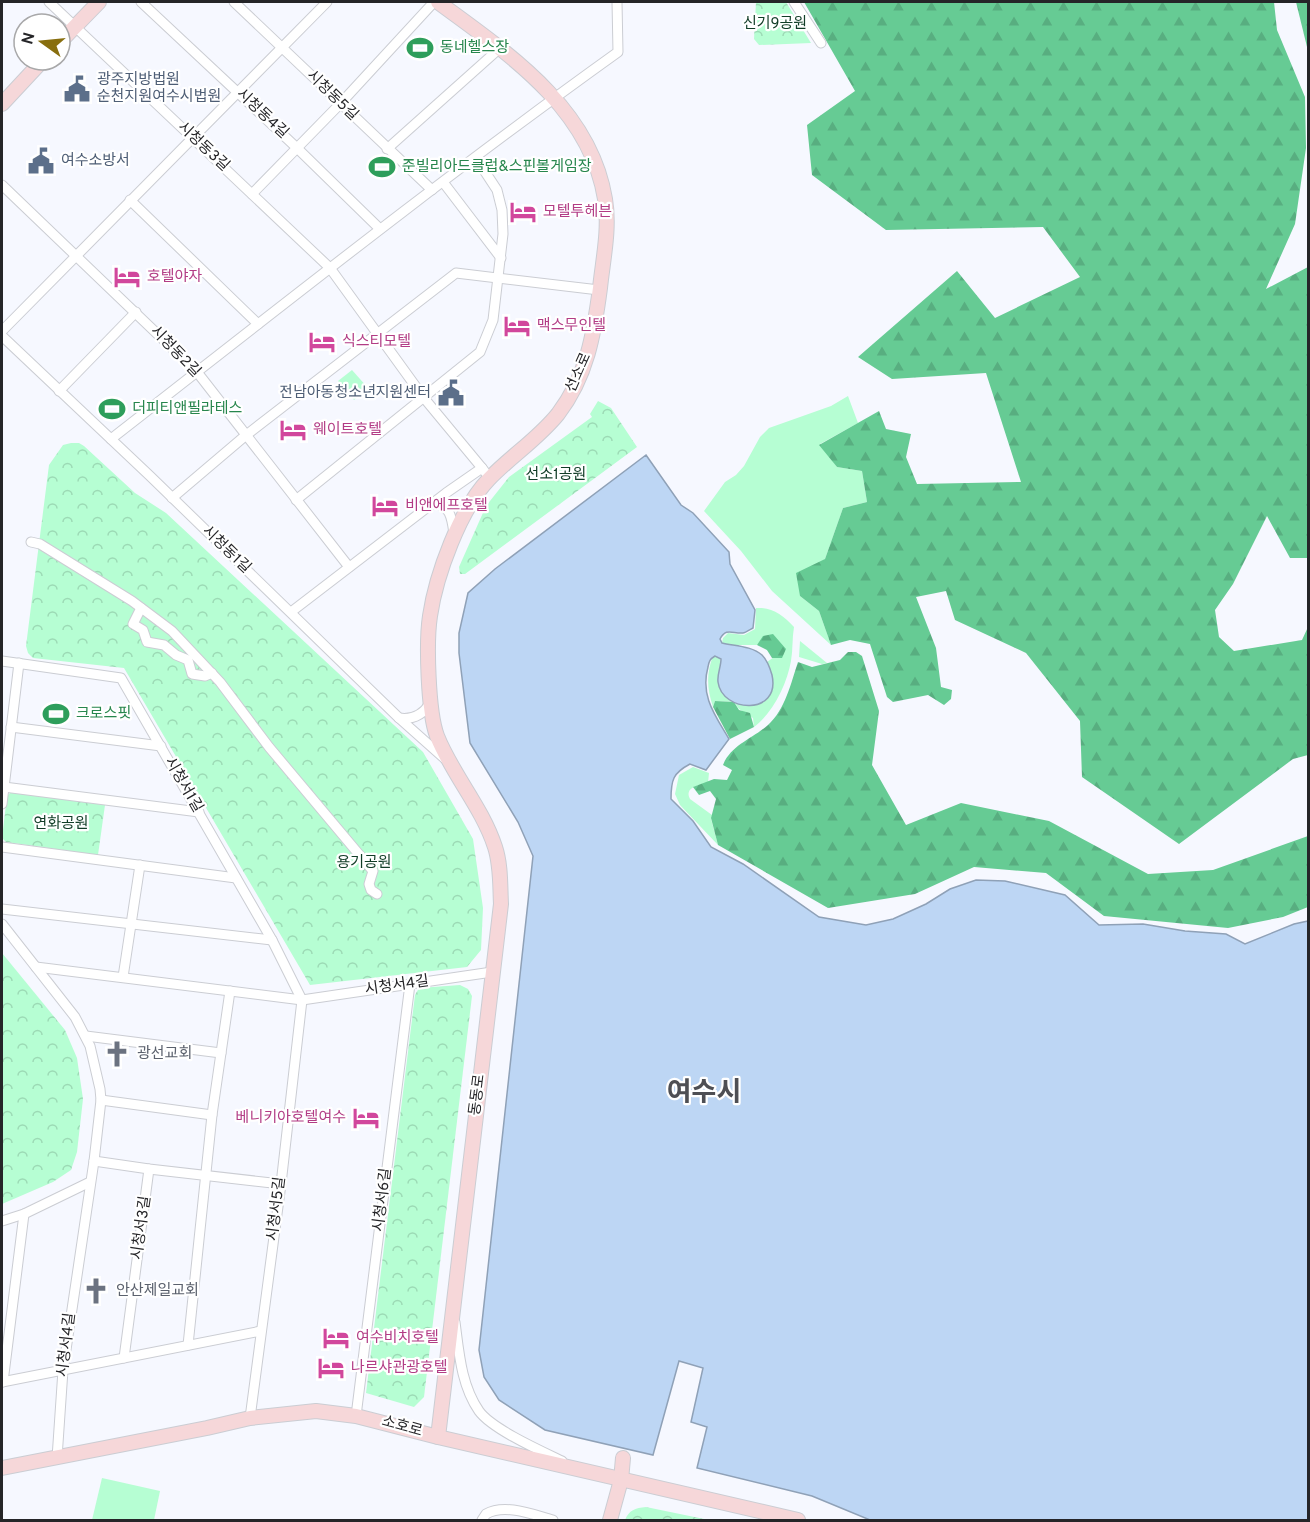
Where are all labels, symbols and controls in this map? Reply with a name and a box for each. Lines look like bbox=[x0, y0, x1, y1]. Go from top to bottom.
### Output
north arrow bbox=[12, 12, 72, 72]
park label: 신기9공원 bbox=[743, 15, 807, 34]
text: N bbox=[18, 30, 41, 47]
sports icon: 동네헬스장 bbox=[405, 33, 435, 63]
place label: 동네헬스장 bbox=[440, 38, 509, 58]
street label: 시청동5길 bbox=[302, 67, 362, 125]
place label: 광주지방법원 순천지원여수시법원 bbox=[97, 71, 221, 107]
public building icon: 광주지방법원 순천지원여수시법원 bbox=[62, 74, 92, 104]
street label: 시청동4길 bbox=[232, 85, 292, 143]
street label: 시청동3길 bbox=[173, 118, 233, 176]
public building icon: 여수소방서 bbox=[26, 146, 56, 176]
place label: 여수소방서 bbox=[61, 152, 130, 171]
sports icon: 준빌리아드클럽&스핀볼게임장 bbox=[367, 152, 397, 182]
place label: 준빌리아드클럽&스핀볼게임장 bbox=[402, 158, 592, 177]
hotel icon: 모텔투헤븐 bbox=[508, 197, 538, 227]
place label: 모텔투헤븐 bbox=[543, 203, 612, 222]
hotel icon: 호텔야자 bbox=[112, 262, 142, 292]
place label: 호텔야자 bbox=[147, 268, 202, 287]
hotel icon: 맥스무인텔 bbox=[502, 311, 532, 341]
place label: 맥스무인텔 bbox=[537, 317, 606, 336]
street label: 시청동2길 bbox=[146, 322, 204, 382]
hotel icon: 식스티모텔 bbox=[307, 327, 337, 357]
place label: 식스티모텔 bbox=[342, 333, 411, 352]
street label: 선소로 bbox=[562, 350, 596, 396]
public building icon: 전남아동청소년지원센터 bbox=[436, 378, 466, 408]
place label: 전남아동청소년지원센터 bbox=[279, 384, 431, 403]
sports icon: 더피티앤필라테스 bbox=[97, 394, 127, 424]
place label: 더피티앤필라테스 bbox=[132, 400, 243, 419]
hotel icon: 웨이트호텔 bbox=[278, 415, 308, 445]
place label: 웨이트호텔 bbox=[313, 421, 382, 440]
park label: 선소1공원 bbox=[526, 466, 586, 485]
hotel icon: 비앤에프호텔 bbox=[370, 491, 400, 521]
place label: 비앤에프호텔 bbox=[405, 497, 488, 516]
street label: 시청동1길 bbox=[198, 522, 254, 578]
sports icon: 크로스핏 bbox=[41, 699, 71, 729]
place label: 크로스핏 bbox=[76, 705, 131, 724]
street label: 시청서1길 bbox=[160, 754, 206, 816]
park label: 연화공원 bbox=[33, 815, 89, 834]
park label: 용기공원 bbox=[336, 854, 392, 873]
street label: 시청서4길 bbox=[364, 972, 430, 1000]
church icon: 광선교회 bbox=[102, 1039, 132, 1069]
place label: 광선교회 bbox=[137, 1045, 192, 1064]
street label: 동동로 bbox=[466, 1073, 490, 1117]
district label: 여수시 bbox=[667, 1077, 741, 1111]
hotel icon: 베니키아호텔여수 bbox=[351, 1103, 381, 1133]
place label: 베니키아호텔여수 bbox=[236, 1109, 346, 1128]
street label: 시청서6길 bbox=[370, 1167, 396, 1233]
street label: 시청서5길 bbox=[264, 1176, 290, 1242]
street label: 시청서3길 bbox=[128, 1195, 156, 1261]
church icon: 안산제일교회 bbox=[81, 1276, 111, 1306]
place label: 안산제일교회 bbox=[116, 1282, 199, 1301]
street label: 시청서4길 bbox=[54, 1312, 80, 1378]
hotel icon: 여수비치호텔 bbox=[321, 1323, 351, 1353]
place label: 여수비치호텔 bbox=[356, 1329, 439, 1348]
hotel icon: 나르샤관광호텔 bbox=[316, 1353, 346, 1383]
place label: 나르샤관광호텔 bbox=[351, 1359, 448, 1378]
street label: 소호로 bbox=[380, 1412, 424, 1442]

